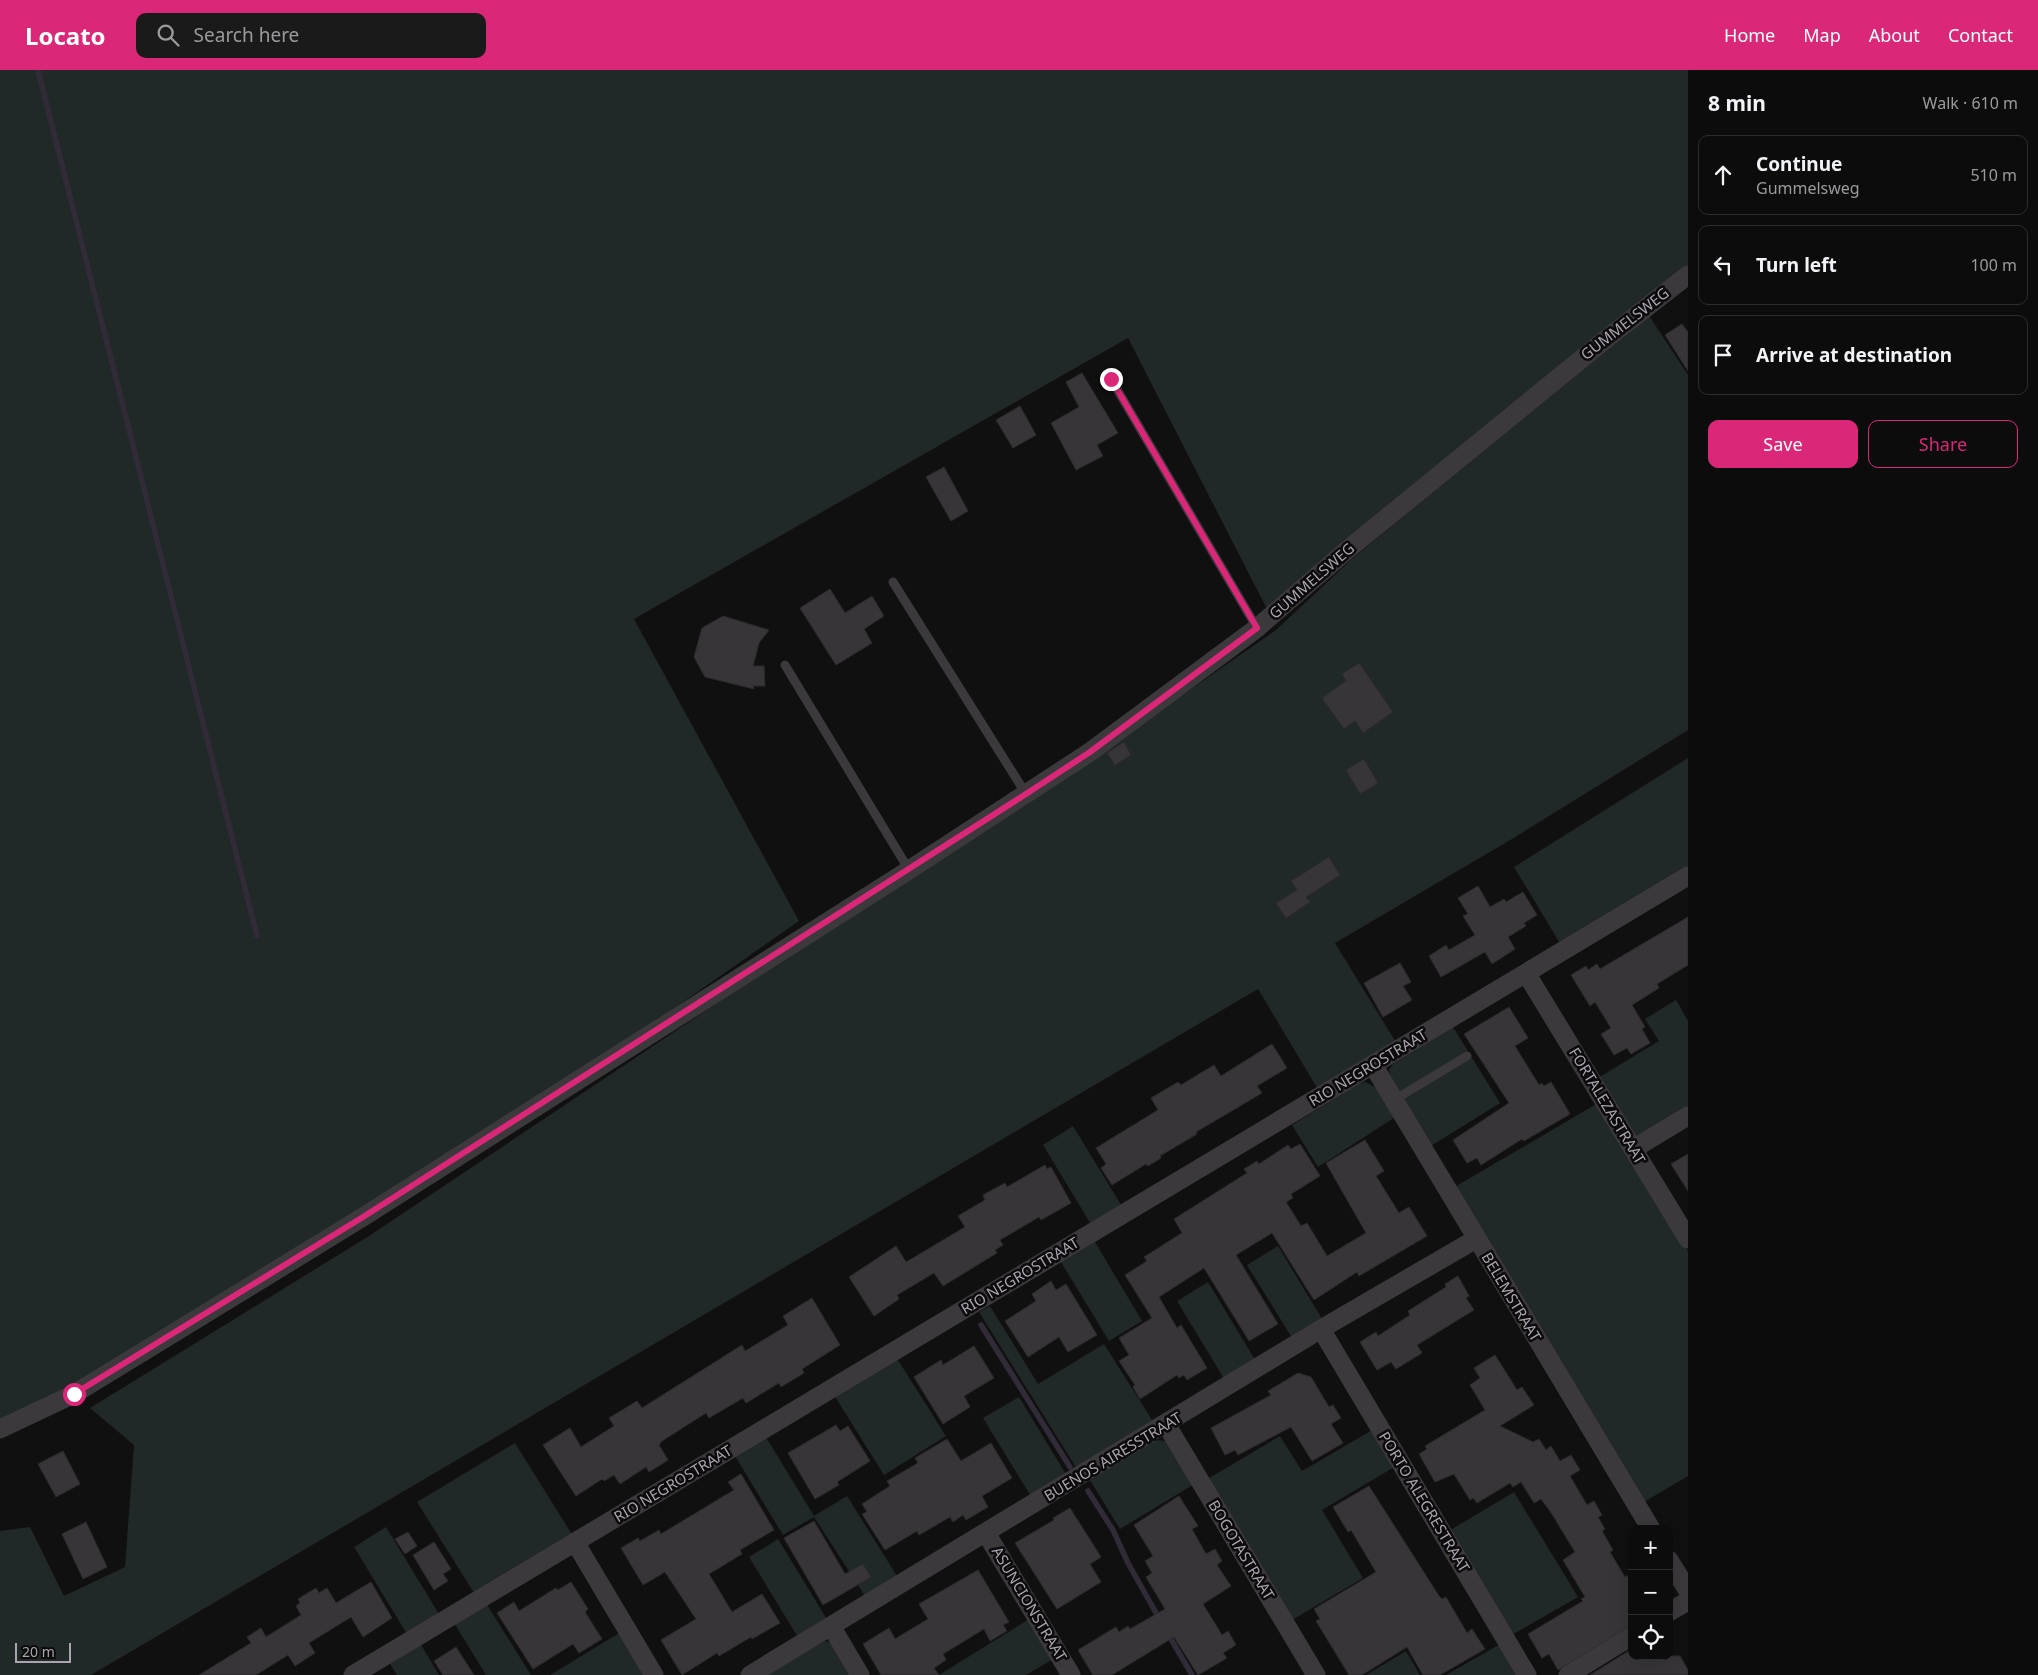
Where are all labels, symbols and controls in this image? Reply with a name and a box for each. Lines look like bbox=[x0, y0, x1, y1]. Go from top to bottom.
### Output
search box bbox=[136, 13, 486, 58]
text: Locato bbox=[25, 19, 106, 52]
icon: search bbox=[154, 21, 182, 49]
text: Search here bbox=[194, 22, 299, 48]
text: Home bbox=[1724, 23, 1775, 47]
text: Map bbox=[1803, 23, 1841, 47]
text: About bbox=[1869, 23, 1920, 47]
text: Contact bbox=[1948, 23, 2013, 47]
text: 8 min bbox=[1708, 89, 1766, 117]
text: Walk · 610 m bbox=[1923, 92, 2018, 114]
text: Continue bbox=[1756, 151, 1842, 177]
icon: ahead bbox=[1709, 161, 1737, 189]
text: 510 m bbox=[1970, 164, 2017, 186]
text: Gummelsweg bbox=[1756, 177, 1860, 199]
icon: left bbox=[1709, 251, 1737, 279]
text: Turn left bbox=[1756, 252, 1837, 278]
text: 100 m bbox=[1970, 254, 2017, 276]
street label: GUMMELSWEG bbox=[1576, 282, 1673, 364]
icon: arrive bbox=[1709, 341, 1737, 369]
text: Arrive at destination bbox=[1756, 342, 1952, 368]
route end bbox=[1100, 368, 1123, 391]
button: Save bbox=[1708, 420, 1858, 468]
button: Share bbox=[1868, 420, 2018, 468]
street label: GUMMELSWEG bbox=[1265, 538, 1358, 623]
street label: RIO NEGROSTRAAT bbox=[1305, 1024, 1431, 1110]
street label: FORTALEZASTRAAT bbox=[1565, 1044, 1651, 1168]
street label: RIO NEGROSTRAAT bbox=[957, 1232, 1083, 1318]
street label: BELEMSTRAAT bbox=[1477, 1248, 1547, 1345]
route start bbox=[63, 1383, 86, 1406]
street label: BUENOS AIRESSTRAAT bbox=[1040, 1407, 1186, 1505]
street label: PORTO ALEGRESTRAAT bbox=[1375, 1428, 1475, 1576]
street label: RIO NEGROSTRAAT bbox=[610, 1440, 736, 1526]
street label: BOGOTASTRAAT bbox=[1204, 1496, 1280, 1604]
map controls bbox=[1628, 1525, 1673, 1660]
button: + bbox=[1628, 1525, 1673, 1570]
street label: ASUNCIONSTRAAT bbox=[988, 1543, 1072, 1665]
button: − bbox=[1628, 1570, 1673, 1615]
button: locate bbox=[1628, 1615, 1673, 1660]
scale bar bbox=[15, 1640, 71, 1663]
text: 20 m bbox=[22, 1642, 55, 1661]

